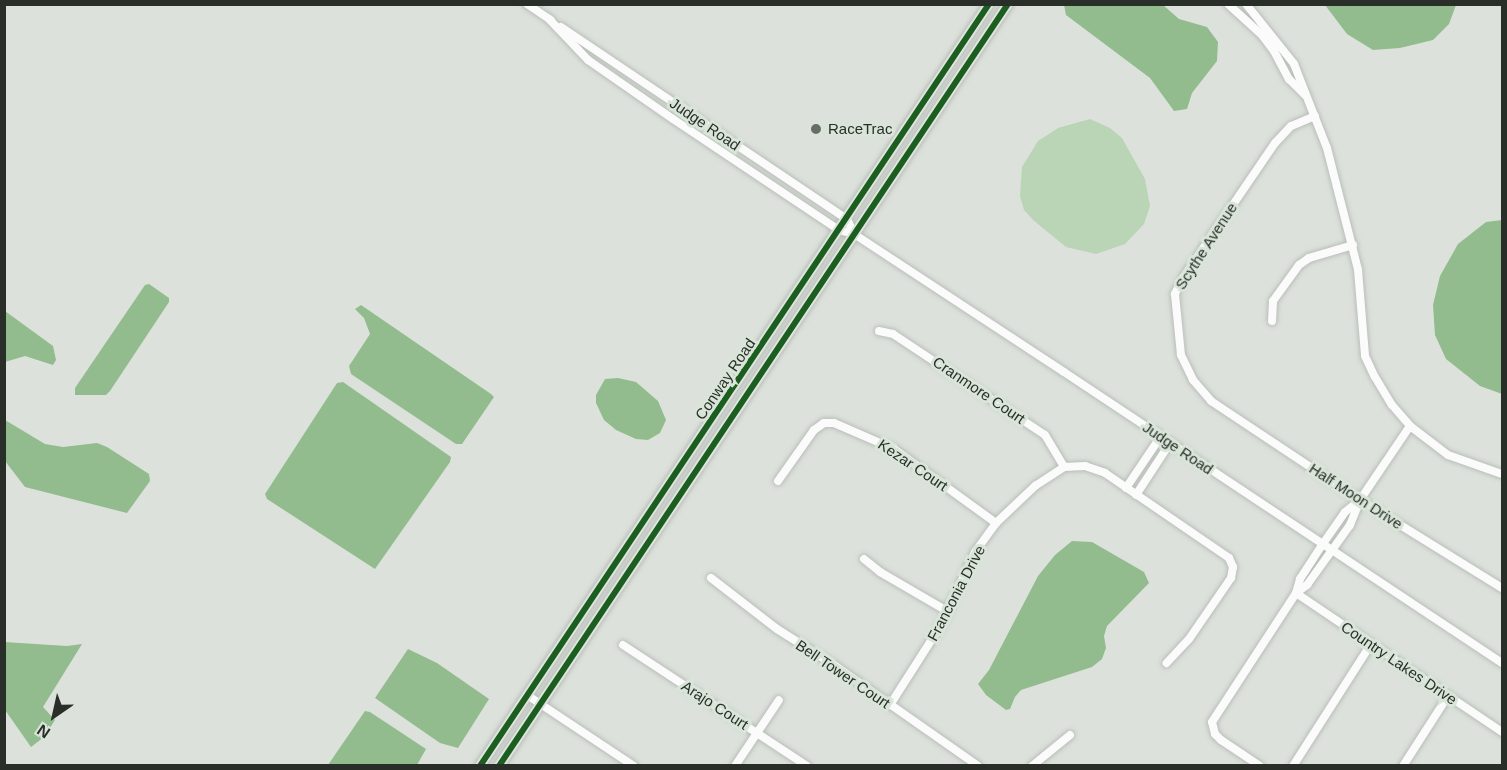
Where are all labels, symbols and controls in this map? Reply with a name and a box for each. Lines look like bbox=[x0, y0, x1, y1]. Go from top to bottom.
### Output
street label: Judge Road bbox=[666, 94, 744, 154]
place label: RaceTrac bbox=[828, 120, 892, 138]
marker: RaceTrac bbox=[809, 122, 823, 136]
street label: Scythe Avenue bbox=[1171, 199, 1241, 293]
street label: Conway Road bbox=[691, 335, 759, 423]
street label: Cranmore Court bbox=[929, 352, 1029, 428]
street label: Judge Road bbox=[1139, 418, 1217, 478]
street label: Kezar Court bbox=[875, 435, 951, 495]
street label: Half Moon Drive bbox=[1306, 459, 1406, 533]
street label: Franconia Drive bbox=[923, 542, 989, 644]
street label: Country Lakes Drive bbox=[1338, 618, 1460, 708]
street label: Bell Tower Court bbox=[792, 636, 894, 712]
street label: Arajo Court bbox=[678, 677, 752, 733]
north arrow bbox=[24, 686, 84, 746]
text: N bbox=[34, 721, 53, 742]

